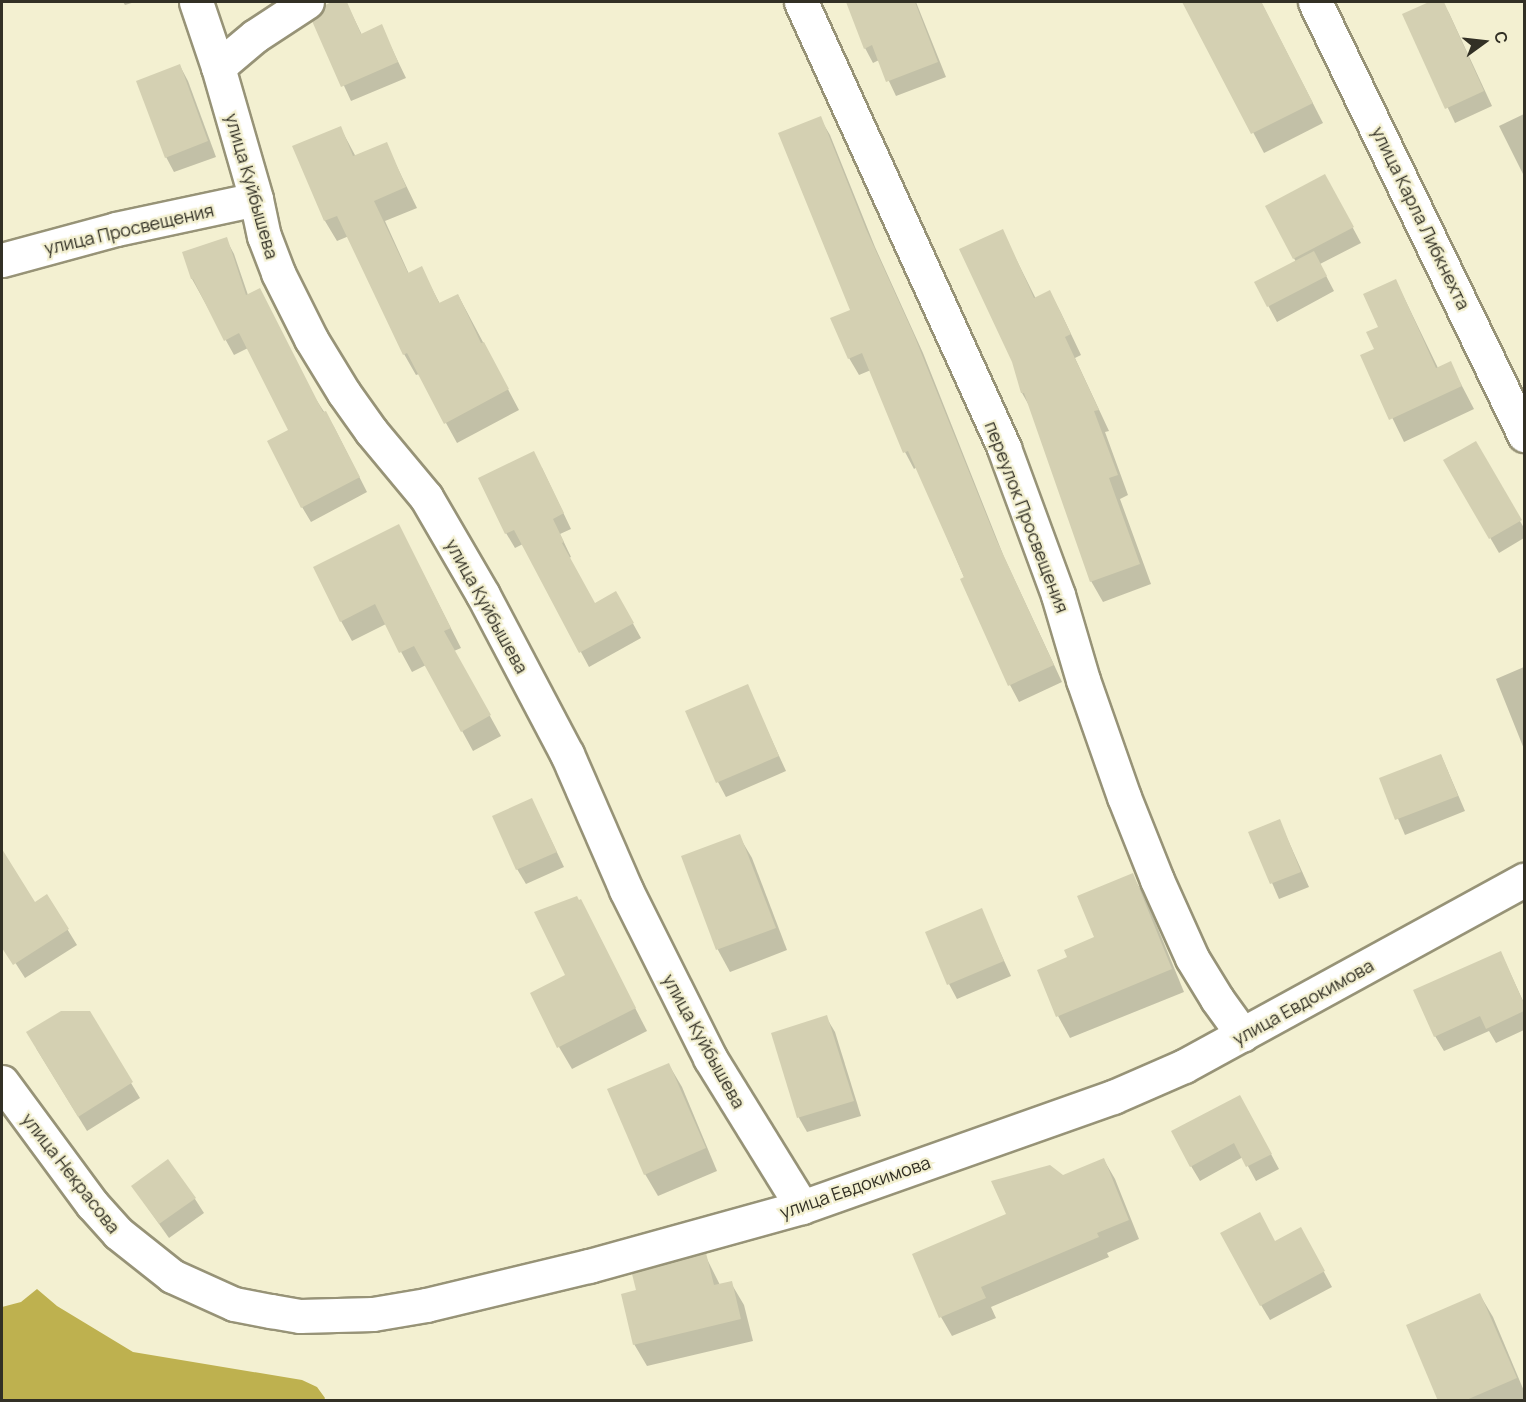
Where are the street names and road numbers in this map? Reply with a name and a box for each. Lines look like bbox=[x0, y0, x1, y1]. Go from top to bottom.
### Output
street label: улица Куйбышева bbox=[221, 111, 283, 261]
street label: улица Карла Либкнехта bbox=[1367, 123, 1475, 313]
street label: улица Просвещения bbox=[42, 199, 216, 259]
street label: переулок Просвещения bbox=[980, 418, 1074, 616]
street label: улица Куйбышева bbox=[441, 535, 533, 677]
street label: улица Евдокимова bbox=[1229, 954, 1377, 1050]
street label: улица Куйбышева bbox=[658, 970, 750, 1112]
street label: улица Некрасова bbox=[17, 1108, 125, 1238]
street label: улица Евдокимова bbox=[777, 1151, 933, 1223]

